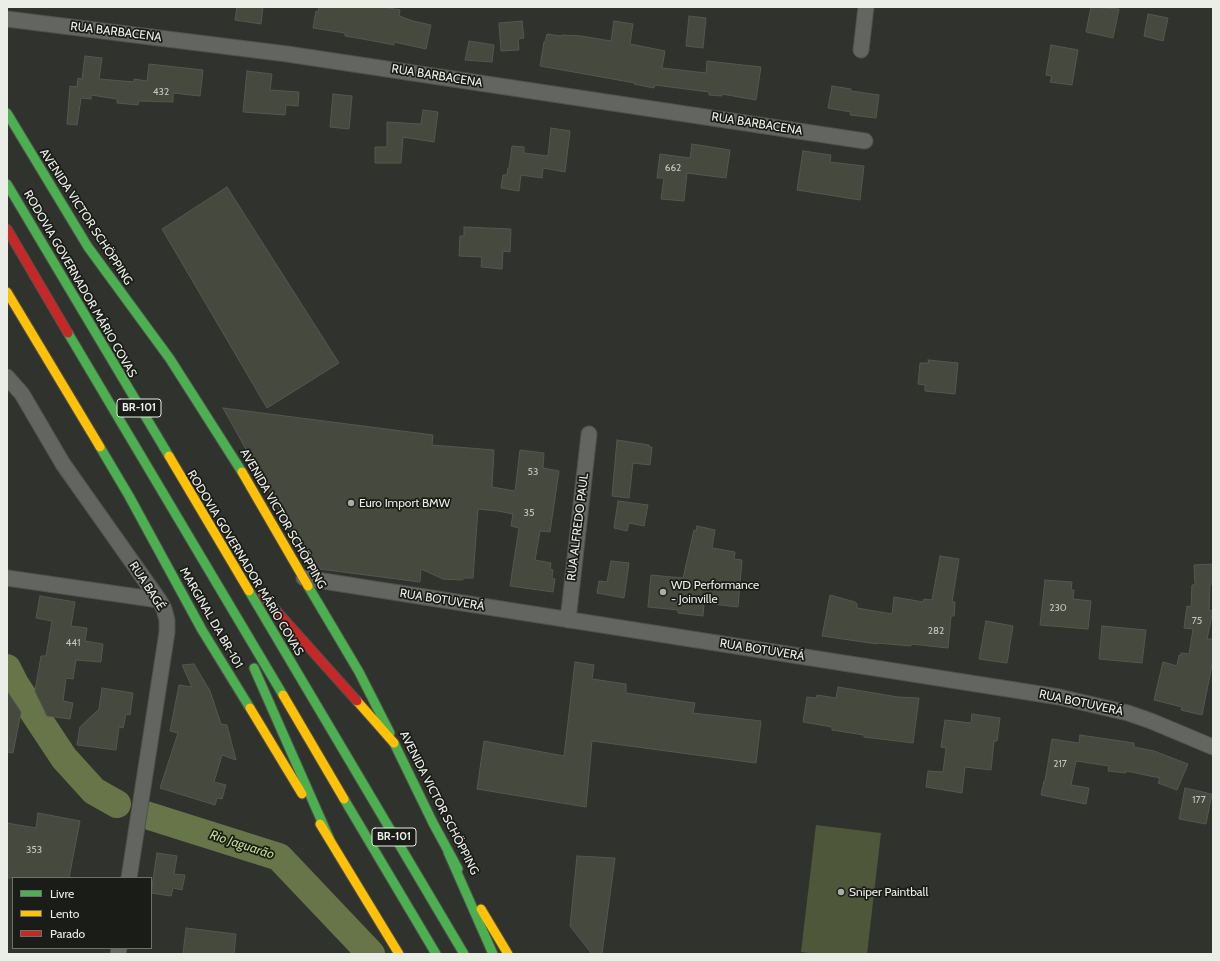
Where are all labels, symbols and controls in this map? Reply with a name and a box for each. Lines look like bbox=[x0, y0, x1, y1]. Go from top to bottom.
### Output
street label: RUA BARBACENA bbox=[70, 19, 162, 45]
street label: RUA BARBACENA bbox=[390, 62, 484, 90]
house number: 432 bbox=[153, 86, 169, 98]
street label: RUA BARBACENA bbox=[710, 110, 804, 138]
street label: AVENIDA VICTOR SCHÖPPING bbox=[37, 146, 135, 288]
house number: 662 bbox=[665, 162, 681, 174]
street label: RODOVIA GOVERNADOR MÁRIO COVAS bbox=[20, 188, 140, 380]
road number: BR-101 bbox=[117, 399, 161, 417]
street label: AVENIDA VICTOR SCHÖPPING bbox=[237, 446, 329, 592]
house number: 53 bbox=[528, 466, 538, 478]
street label: RODOVIA GOVERNADOR MÁRIO COVAS bbox=[184, 468, 306, 658]
street label: RUA ALFREDO PAUL bbox=[564, 472, 592, 582]
place label: Euro Import BMW bbox=[359, 496, 450, 510]
marker: Euro Import BMW bbox=[346, 498, 356, 508]
house number: 35 bbox=[524, 507, 534, 519]
street label: RUA BAGÉ bbox=[126, 559, 168, 613]
street label: MARGINAL DA BR-101 bbox=[176, 565, 246, 671]
place label: WD Performance - Joinville bbox=[671, 578, 759, 606]
street label: RUA BOTUVERÁ bbox=[399, 586, 485, 614]
marker: WD Performance - Joinville bbox=[658, 587, 668, 597]
house number: 230 bbox=[1049, 602, 1067, 614]
house number: 75 bbox=[1192, 615, 1202, 627]
house number: 282 bbox=[928, 625, 944, 637]
street label: RUA BOTUVERÁ bbox=[719, 636, 805, 664]
house number: 441 bbox=[66, 637, 80, 649]
street label: RUA BOTUVERÁ bbox=[1038, 687, 1124, 719]
street label: AVENIDA VICTOR SCHÖPPING bbox=[396, 729, 482, 877]
house number: 217 bbox=[1053, 758, 1067, 770]
house number: 177 bbox=[1192, 794, 1206, 806]
water label: Rio Jaguarão bbox=[208, 827, 276, 863]
road number: BR-101 bbox=[372, 828, 416, 846]
house number: 353 bbox=[26, 844, 42, 856]
legend bbox=[12, 877, 152, 949]
place label: Sniper Paintball bbox=[849, 885, 928, 899]
text: Livre bbox=[50, 886, 74, 901]
marker: Sniper Paintball bbox=[836, 887, 846, 897]
text: Lento bbox=[50, 906, 79, 921]
text: Parado bbox=[50, 926, 85, 941]

